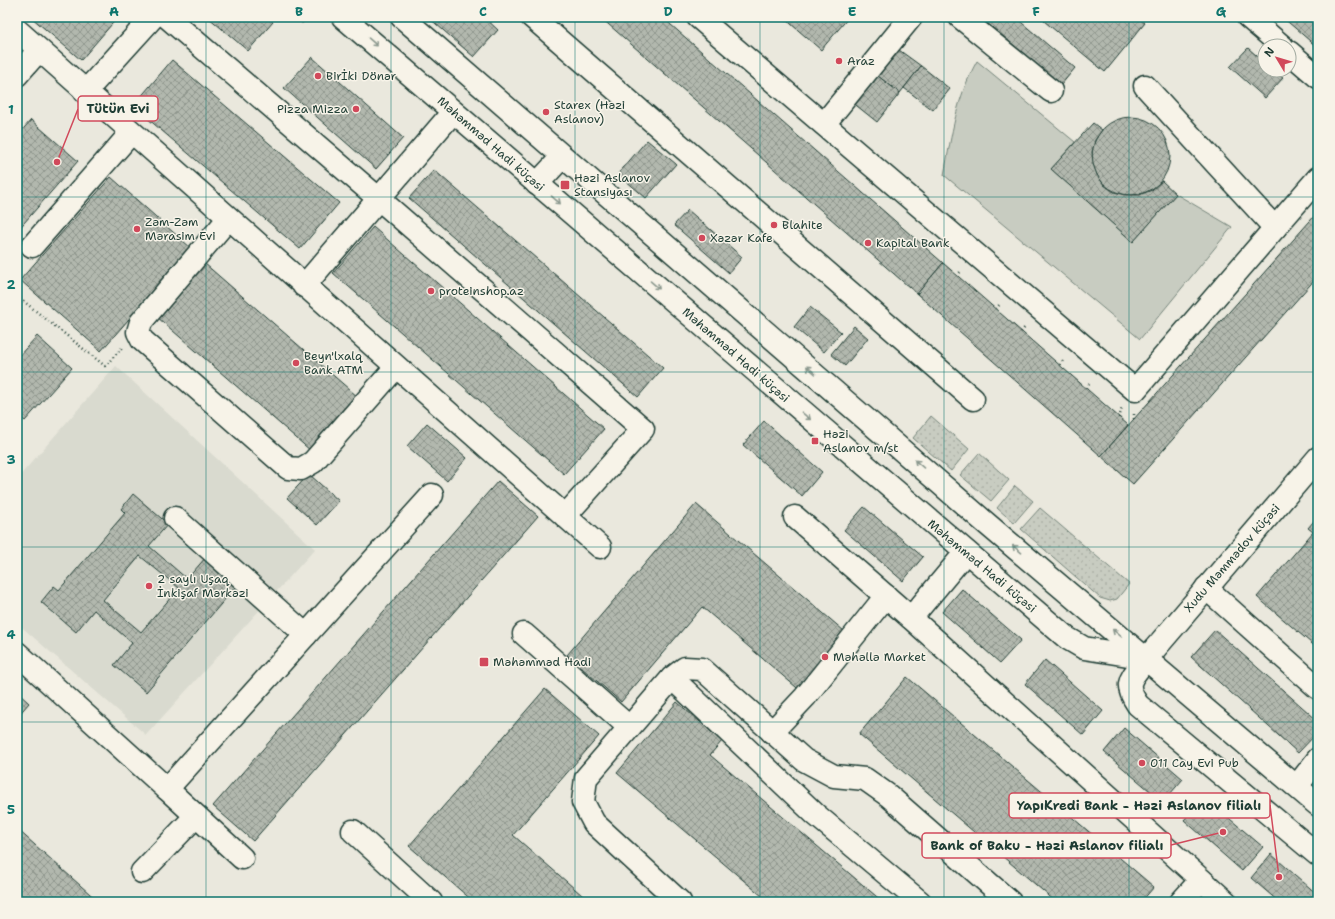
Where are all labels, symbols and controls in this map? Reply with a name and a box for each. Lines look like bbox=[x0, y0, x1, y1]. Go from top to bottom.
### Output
text: A bbox=[109, 3, 119, 20]
text: B bbox=[295, 3, 303, 20]
text: C bbox=[479, 3, 487, 20]
text: D bbox=[663, 3, 673, 20]
text: E bbox=[848, 3, 857, 20]
text: F bbox=[1032, 3, 1040, 20]
text: G bbox=[1216, 3, 1227, 20]
one-way arrow bbox=[367, 38, 378, 47]
north arrow bbox=[1257, 38, 1297, 78]
text: N bbox=[1261, 44, 1278, 60]
place label: Araz bbox=[847, 53, 875, 69]
marker: Araz bbox=[834, 56, 844, 66]
place label: Birİki Dönər bbox=[326, 68, 397, 84]
marker: Birİki Dönər bbox=[313, 71, 323, 81]
street label: Məhəmməd Hadi küçəsi bbox=[434, 93, 548, 195]
callout: Tütün Evi bbox=[78, 96, 158, 121]
place label: Starex (Həzi Aslanov) bbox=[554, 97, 625, 127]
text: Tütün Evi bbox=[86, 100, 150, 117]
text: 1 bbox=[8, 101, 14, 118]
place label: Pizza Mizza bbox=[277, 101, 349, 117]
marker: Pizza Mizza bbox=[351, 104, 361, 114]
marker: Starex (Həzi Aslanov) bbox=[541, 107, 551, 117]
place label: Həzi Aslanov Stansiyası bbox=[574, 170, 650, 200]
marker: Həzi Aslanov Stansiyası bbox=[559, 179, 571, 191]
one-way arrow bbox=[551, 196, 561, 205]
place label: Zәm-Zәm Mәrasim Evi bbox=[145, 214, 216, 244]
place label: Blahite bbox=[782, 217, 823, 233]
marker: Blahite bbox=[769, 220, 779, 230]
marker: Zәm-Zәm Mәrasim Evi bbox=[132, 224, 142, 234]
place label: Xəzər Kafe bbox=[710, 230, 773, 246]
marker: Xəzər Kafe bbox=[697, 233, 707, 243]
place label: Kapital Bank bbox=[876, 235, 950, 251]
marker: Kapital Bank bbox=[863, 238, 873, 248]
text: 2 bbox=[6, 276, 16, 293]
one-way arrow bbox=[649, 281, 660, 290]
place label: proteinshop.az bbox=[439, 283, 524, 299]
marker: proteinshop.az bbox=[426, 286, 436, 296]
street label: Məhəmməd Hadi küçəsi bbox=[679, 304, 793, 406]
place label: Beyn'lxalq Bank ATM bbox=[304, 348, 363, 378]
marker: Beyn'lxalq Bank ATM bbox=[291, 358, 301, 368]
one-way arrow bbox=[805, 365, 816, 374]
one-way arrow bbox=[801, 411, 812, 420]
place label: Həzi Aslanov m/st bbox=[823, 426, 899, 456]
marker: Həzi Aslanov m/st bbox=[810, 436, 820, 446]
text: 3 bbox=[6, 451, 16, 468]
one-way arrow bbox=[914, 460, 924, 469]
street label: Xudu Məmmədov küçəsi bbox=[1181, 500, 1283, 616]
street label: Məhəmməd Hadi küçəsi bbox=[924, 516, 1040, 616]
one-way arrow bbox=[1012, 545, 1023, 554]
place label: 2 saylı Uşaq İnkişaf Mərkəzi bbox=[157, 571, 249, 601]
marker: 2 saylı Uşaq İnkişaf Mərkəzi bbox=[144, 581, 154, 591]
text: 4 bbox=[6, 626, 16, 643]
one-way arrow bbox=[1112, 628, 1122, 637]
place label: Mәhәllә Market bbox=[833, 649, 926, 665]
marker: Mәhәllә Market bbox=[820, 652, 830, 662]
place label: Məhəmməd Hadi bbox=[493, 654, 591, 670]
marker: Məhəmməd Hadi bbox=[478, 656, 490, 668]
place label: 011 Cay Evi Pub bbox=[1150, 755, 1239, 771]
marker: 011 Cay Evi Pub bbox=[1137, 758, 1147, 768]
callout: YapıKredi Bank - Həzi Aslanov filialı bbox=[1009, 793, 1270, 818]
text: YapıKredi Bank - Həzi Aslanov filialı bbox=[1017, 797, 1261, 814]
text: 5 bbox=[7, 801, 15, 818]
callout: Bank of Baku - Həzi Aslanov filialı bbox=[922, 833, 1171, 858]
text: Bank of Baku - Həzi Aslanov filialı bbox=[931, 837, 1164, 854]

